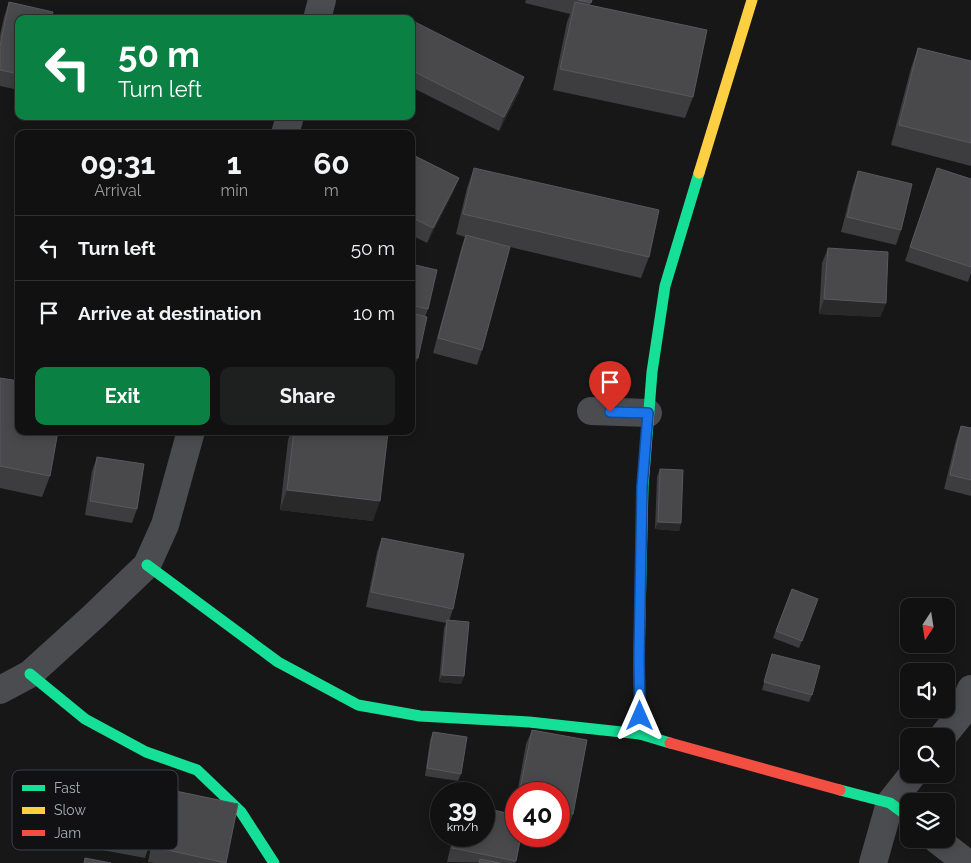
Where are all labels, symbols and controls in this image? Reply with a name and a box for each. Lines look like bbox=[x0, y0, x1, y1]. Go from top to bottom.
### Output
text: 50 m bbox=[118, 34, 200, 75]
icon: left bbox=[35, 35, 100, 100]
text: Turn left bbox=[118, 76, 202, 102]
text: 09:31 bbox=[80, 146, 155, 181]
text: 1 bbox=[227, 146, 242, 181]
text: 60 bbox=[313, 146, 350, 181]
text: Arrival bbox=[94, 181, 141, 200]
text: min bbox=[220, 181, 248, 200]
text: m bbox=[324, 181, 339, 200]
icon: left bbox=[35, 234, 63, 262]
text: Turn left bbox=[78, 237, 155, 259]
text: 50 m bbox=[351, 237, 395, 259]
icon: arrive bbox=[35, 299, 63, 327]
text: Arrive at destination bbox=[78, 302, 262, 324]
text: 10 m bbox=[353, 302, 395, 324]
pin bbox=[589, 361, 631, 412]
button: Exit bbox=[35, 367, 210, 425]
button: Share bbox=[220, 367, 395, 425]
icon: arrive bbox=[596, 368, 624, 396]
north arrow bbox=[900, 598, 955, 652]
map controls bbox=[900, 598, 955, 848]
button: sound bbox=[900, 663, 955, 718]
position arrow bbox=[613, 689, 665, 741]
button: search bbox=[900, 728, 955, 783]
legend bbox=[12, 770, 178, 850]
text: Fast bbox=[54, 780, 81, 796]
speed limit sign: 40 bbox=[505, 782, 570, 847]
text: 39 bbox=[448, 793, 477, 823]
button: layers bbox=[900, 793, 955, 848]
text: Slow bbox=[54, 802, 86, 818]
text: km/h bbox=[447, 820, 478, 834]
text: Jam bbox=[54, 825, 81, 841]

